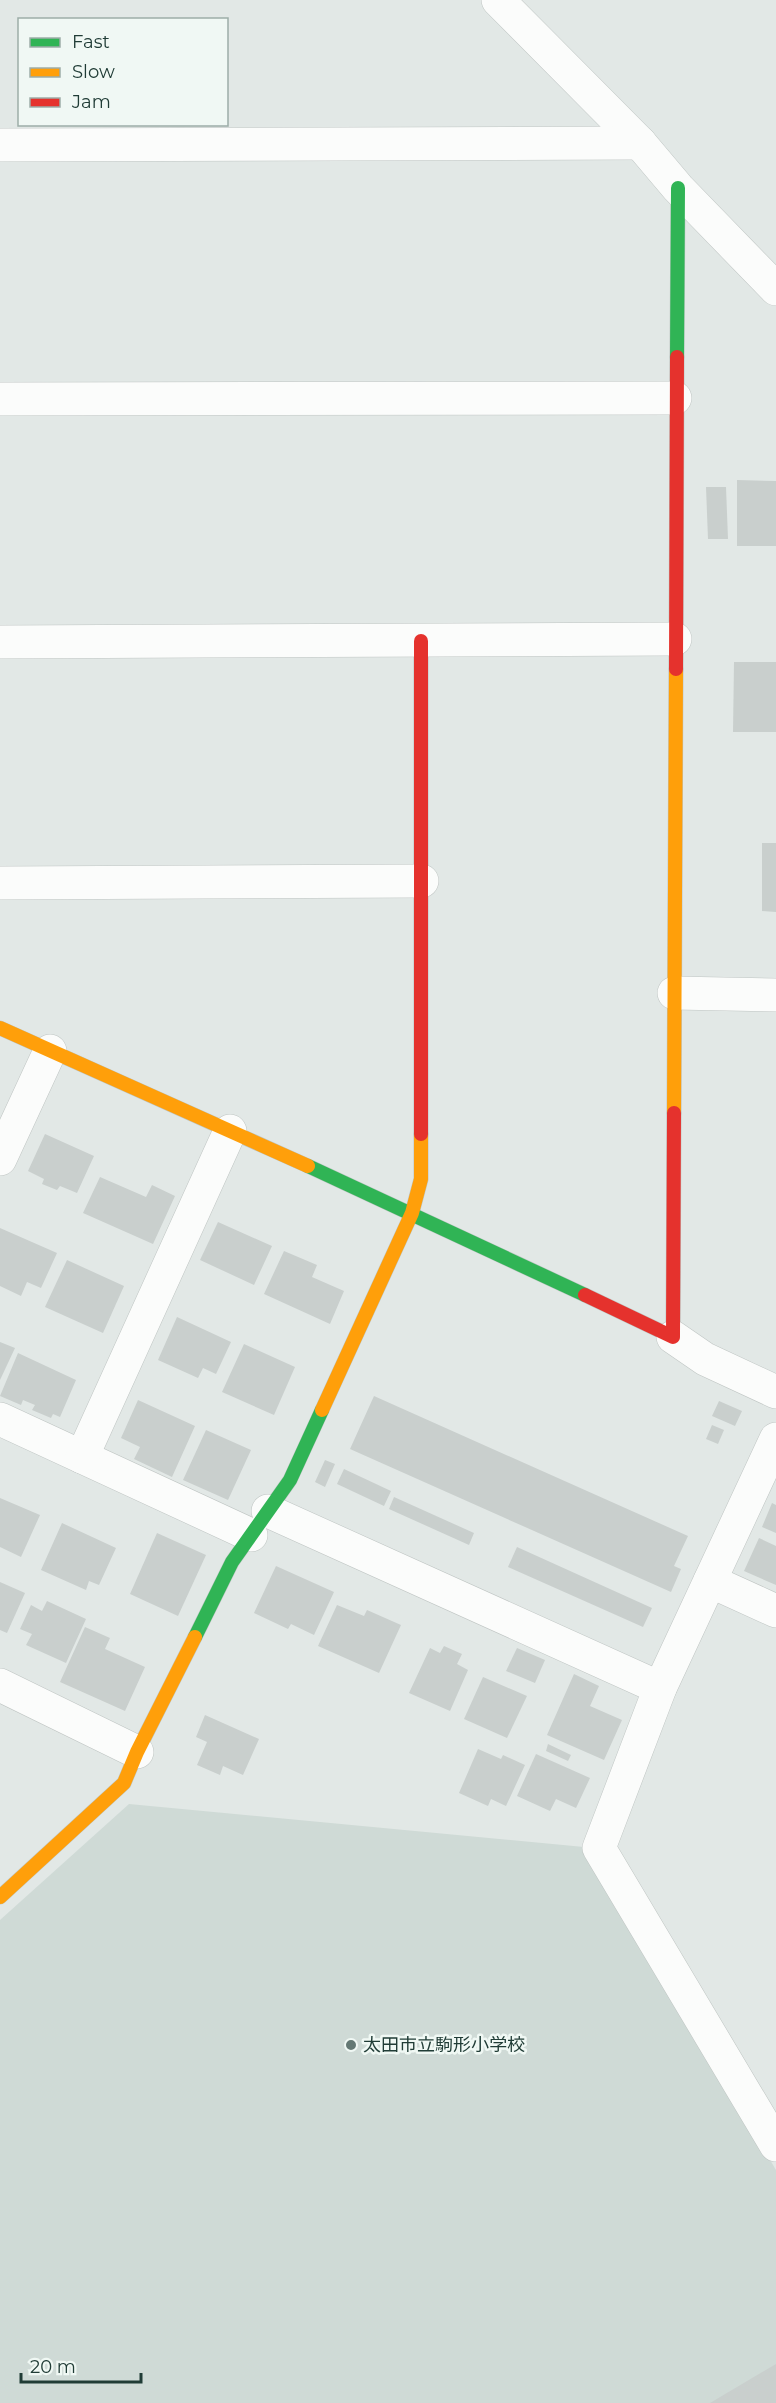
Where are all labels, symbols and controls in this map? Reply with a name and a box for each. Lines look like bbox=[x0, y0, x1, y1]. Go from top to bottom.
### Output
legend bbox=[18, 18, 228, 126]
text: Fast bbox=[72, 31, 110, 53]
text: Slow bbox=[72, 61, 115, 83]
text: Jam bbox=[71, 91, 111, 113]
place label: 太田市立駒形小学校 bbox=[363, 2034, 525, 2056]
marker: 太田市立駒形小学校 bbox=[344, 2038, 358, 2052]
scale bar bbox=[21, 2346, 141, 2384]
text: 20 m bbox=[30, 2356, 76, 2378]

